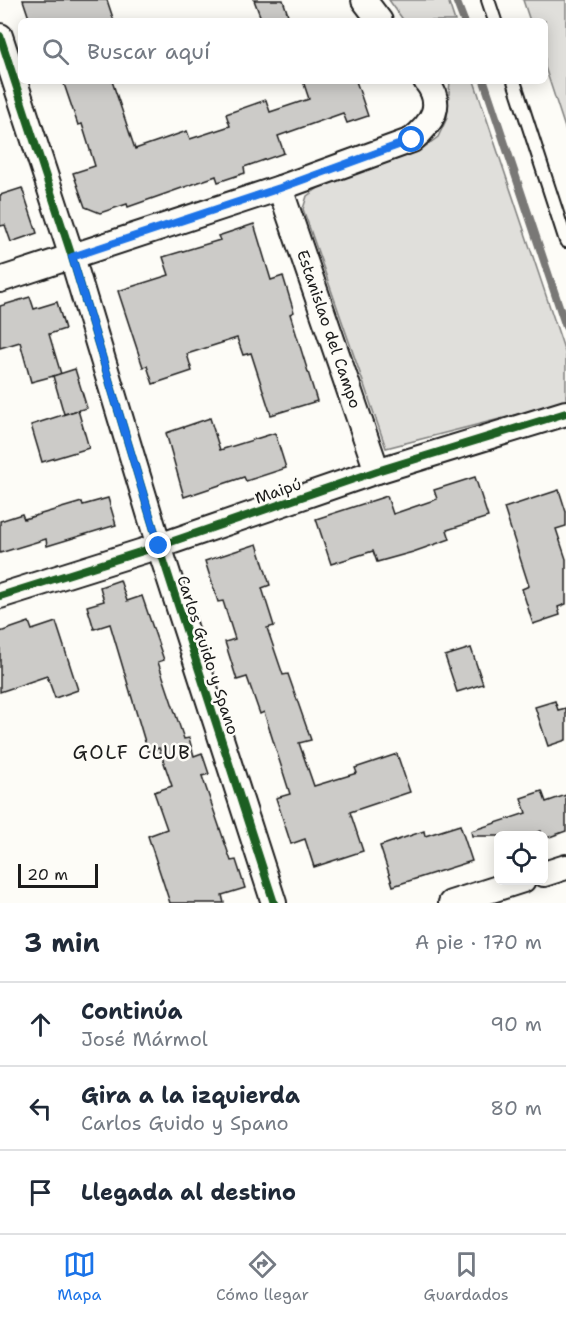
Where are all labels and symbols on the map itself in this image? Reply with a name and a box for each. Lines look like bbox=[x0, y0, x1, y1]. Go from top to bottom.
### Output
route start bbox=[398, 126, 424, 152]
street label: Estanislao del Campo bbox=[292, 247, 366, 411]
street label: Maipú bbox=[252, 473, 304, 509]
route end bbox=[145, 532, 171, 558]
street label: Carlos Guido y Spano bbox=[172, 573, 244, 737]
district label: GOLF CLUB bbox=[73, 739, 191, 765]
scale bar bbox=[18, 861, 98, 888]

